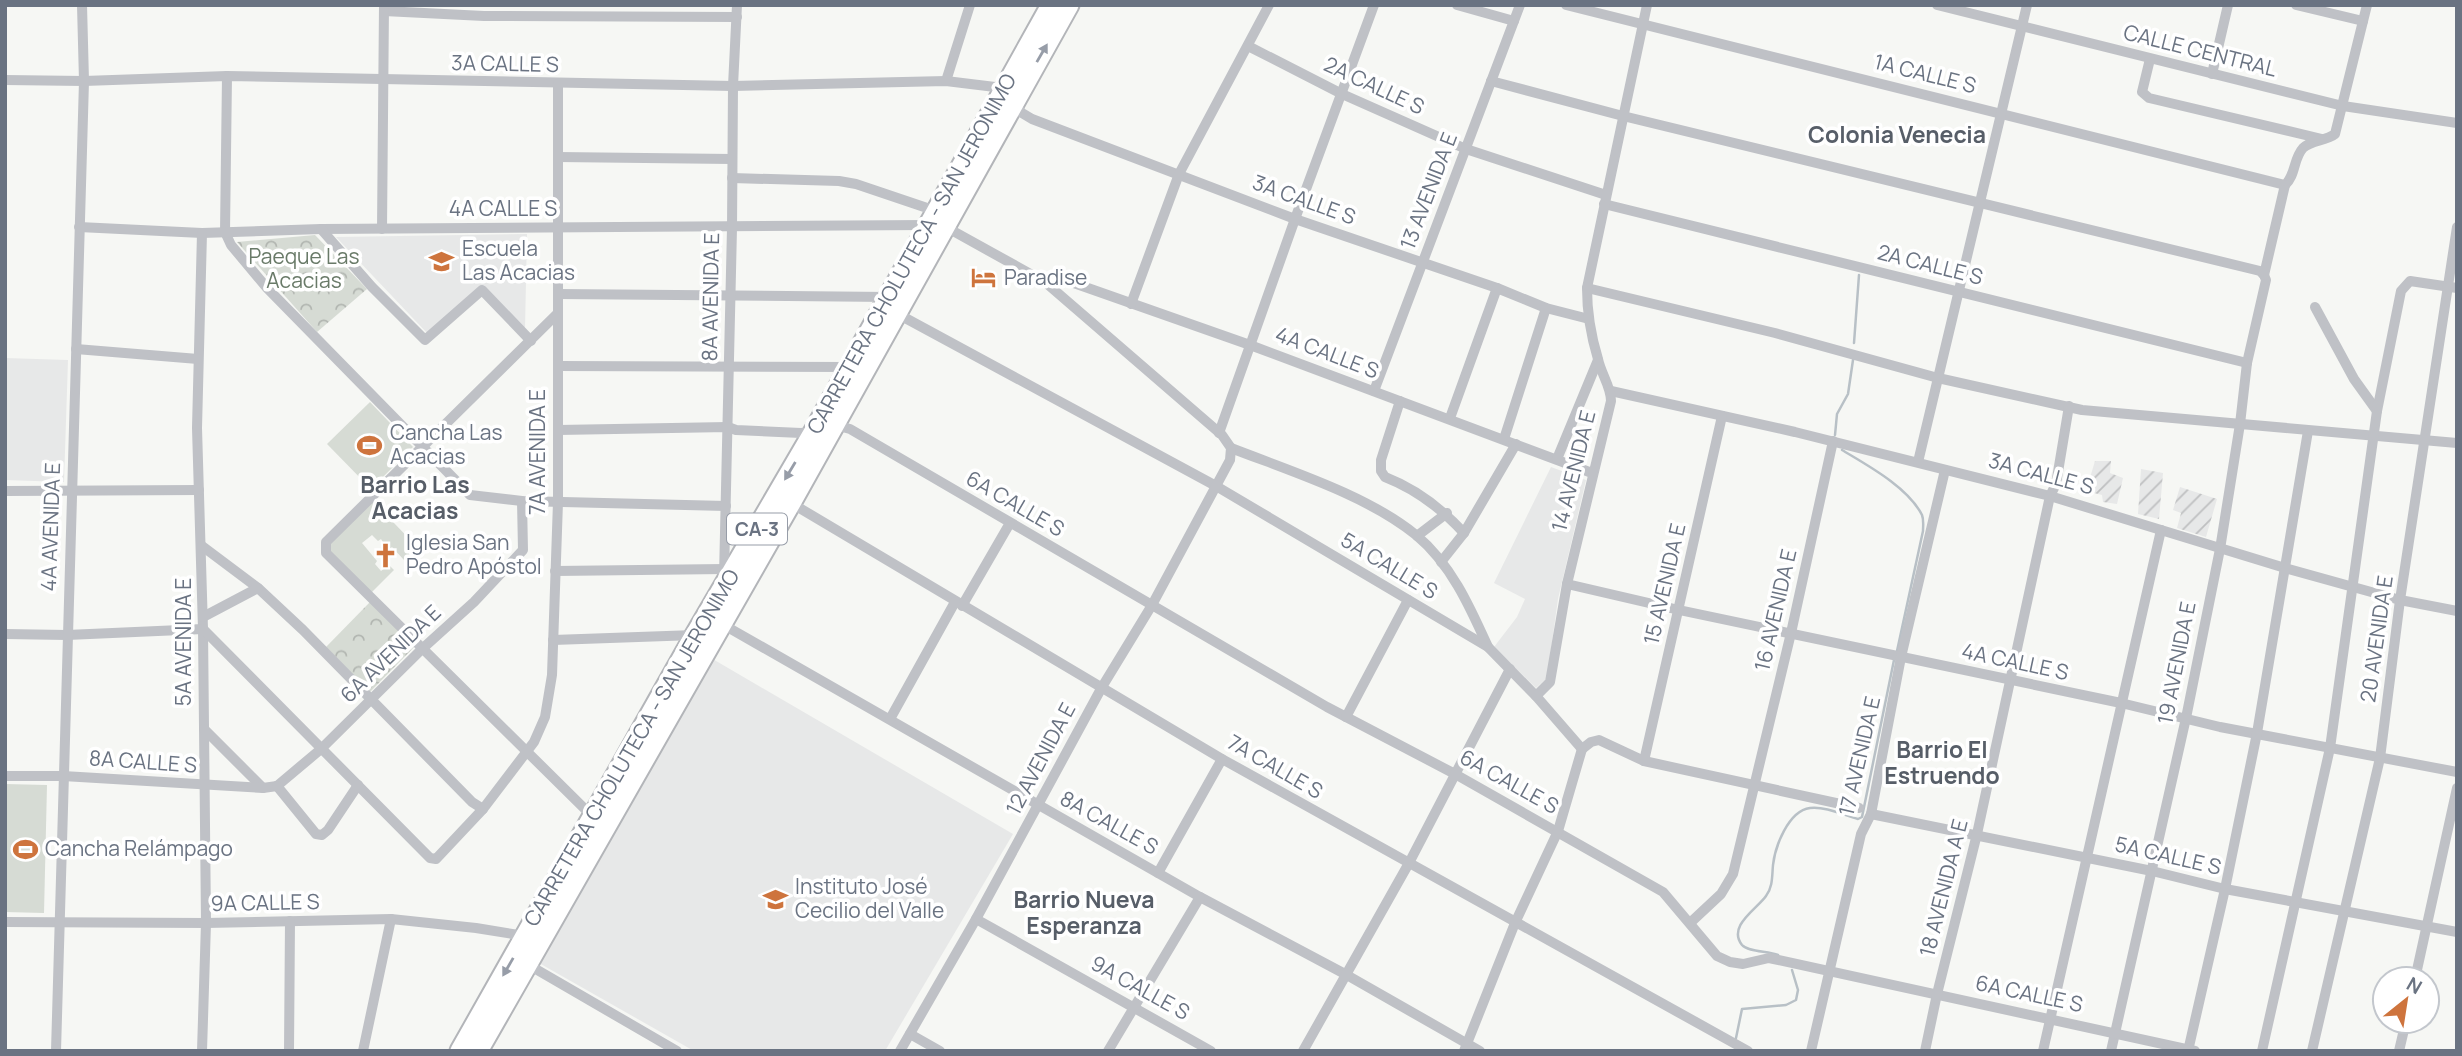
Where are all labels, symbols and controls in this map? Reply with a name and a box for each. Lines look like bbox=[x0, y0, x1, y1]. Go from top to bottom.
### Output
street label: CALLE CENTRAL bbox=[2121, 17, 2280, 83]
one-way arrow bbox=[1036, 43, 1048, 62]
street label: 1A CALLE S bbox=[1871, 47, 1979, 99]
street label: 3A CALLE S bbox=[451, 48, 559, 78]
street label: 2A CALLE S bbox=[1320, 50, 1429, 121]
street label: CARRETERA CHOLUTECA - SAN JERONIMO bbox=[800, 68, 1022, 439]
district label: Colonia Venecia bbox=[1808, 118, 1986, 150]
street label: 13 AVENIDA E bbox=[1393, 128, 1463, 253]
street label: 3A CALLE S bbox=[1249, 168, 1360, 231]
street label: 4A CALLE S bbox=[449, 194, 557, 222]
street label: 8A AVENIDA E bbox=[695, 232, 725, 362]
place label: Escuela Las Acacias bbox=[462, 234, 575, 286]
street label: 2A CALLE S bbox=[1875, 237, 1986, 291]
park label: Paeque Las Acacias bbox=[249, 242, 359, 294]
school or university icon: Escuela Las Acacias bbox=[428, 247, 456, 275]
place label: Paradise bbox=[1004, 263, 1087, 291]
hotel icon: Paradise bbox=[970, 264, 998, 292]
street label: 4A CALLE S bbox=[1272, 320, 1383, 385]
street label: 7A AVENIDA E bbox=[523, 389, 551, 515]
street label: 14 AVENIDA E bbox=[1544, 407, 1602, 534]
place label: Cancha Las Acacias bbox=[390, 418, 502, 470]
sports icon: Cancha Las Acacias bbox=[356, 431, 384, 459]
street label: 3A CALLE S bbox=[1986, 446, 2097, 500]
one-way arrow bbox=[784, 461, 797, 480]
street label: 4A AVENIDA E bbox=[34, 462, 66, 592]
street label: 6A CALLE S bbox=[961, 464, 1070, 543]
district label: Barrio Las Acacias bbox=[360, 468, 470, 526]
road number: CA-3 bbox=[727, 514, 787, 544]
street label: 15 AVENIDA E bbox=[1637, 520, 1692, 647]
street label: 5A CALLE S bbox=[1336, 525, 1443, 605]
place label: Iglesia San Pedro Apóstol bbox=[406, 528, 542, 580]
church icon: Iglesia San Pedro Apóstol bbox=[372, 541, 400, 569]
street label: 16 AVENIDA E bbox=[1747, 546, 1803, 674]
street label: CARRETERA CHOLUTECA - SAN JERONIMO bbox=[517, 564, 745, 931]
street label: 20 AVENIDA E bbox=[2353, 574, 2399, 704]
street label: 5A AVENIDA E bbox=[169, 578, 197, 706]
street label: 6A AVENIDA E bbox=[334, 598, 447, 708]
street label: 19 AVENIDA E bbox=[2150, 599, 2202, 727]
street label: 4A CALLE S bbox=[1959, 636, 2071, 686]
street label: 17 AVENIDA E bbox=[1832, 693, 1886, 818]
street label: 12 AVENIDA E bbox=[999, 698, 1081, 820]
street label: 7A CALLE S bbox=[1223, 728, 1328, 805]
district label: Barrio El Estruendo bbox=[1884, 733, 2000, 791]
street label: 6A CALLE S bbox=[1455, 742, 1564, 820]
street label: 8A CALLE S bbox=[88, 743, 198, 779]
street label: 8A CALLE S bbox=[1055, 784, 1164, 861]
street label: 18 AVENIDA A E bbox=[1912, 816, 1974, 960]
street label: 5A CALLE S bbox=[2112, 829, 2224, 881]
place label: Cancha Relámpago bbox=[45, 834, 233, 862]
sports icon: Cancha Relámpago bbox=[11, 835, 39, 863]
place label: Instituto José Cecilio del Valle bbox=[795, 872, 944, 924]
district label: Barrio Nueva Esperanza bbox=[1014, 883, 1154, 941]
school or university icon: Instituto José Cecilio del Valle bbox=[761, 885, 789, 913]
street label: 9A CALLE S bbox=[210, 887, 320, 917]
street label: 9A CALLE S bbox=[1086, 948, 1195, 1026]
one-way arrow bbox=[502, 957, 514, 976]
north arrow bbox=[2371, 965, 2441, 1035]
street label: 6A CALLE S bbox=[1973, 968, 2085, 1018]
text: N bbox=[2402, 971, 2427, 1000]

